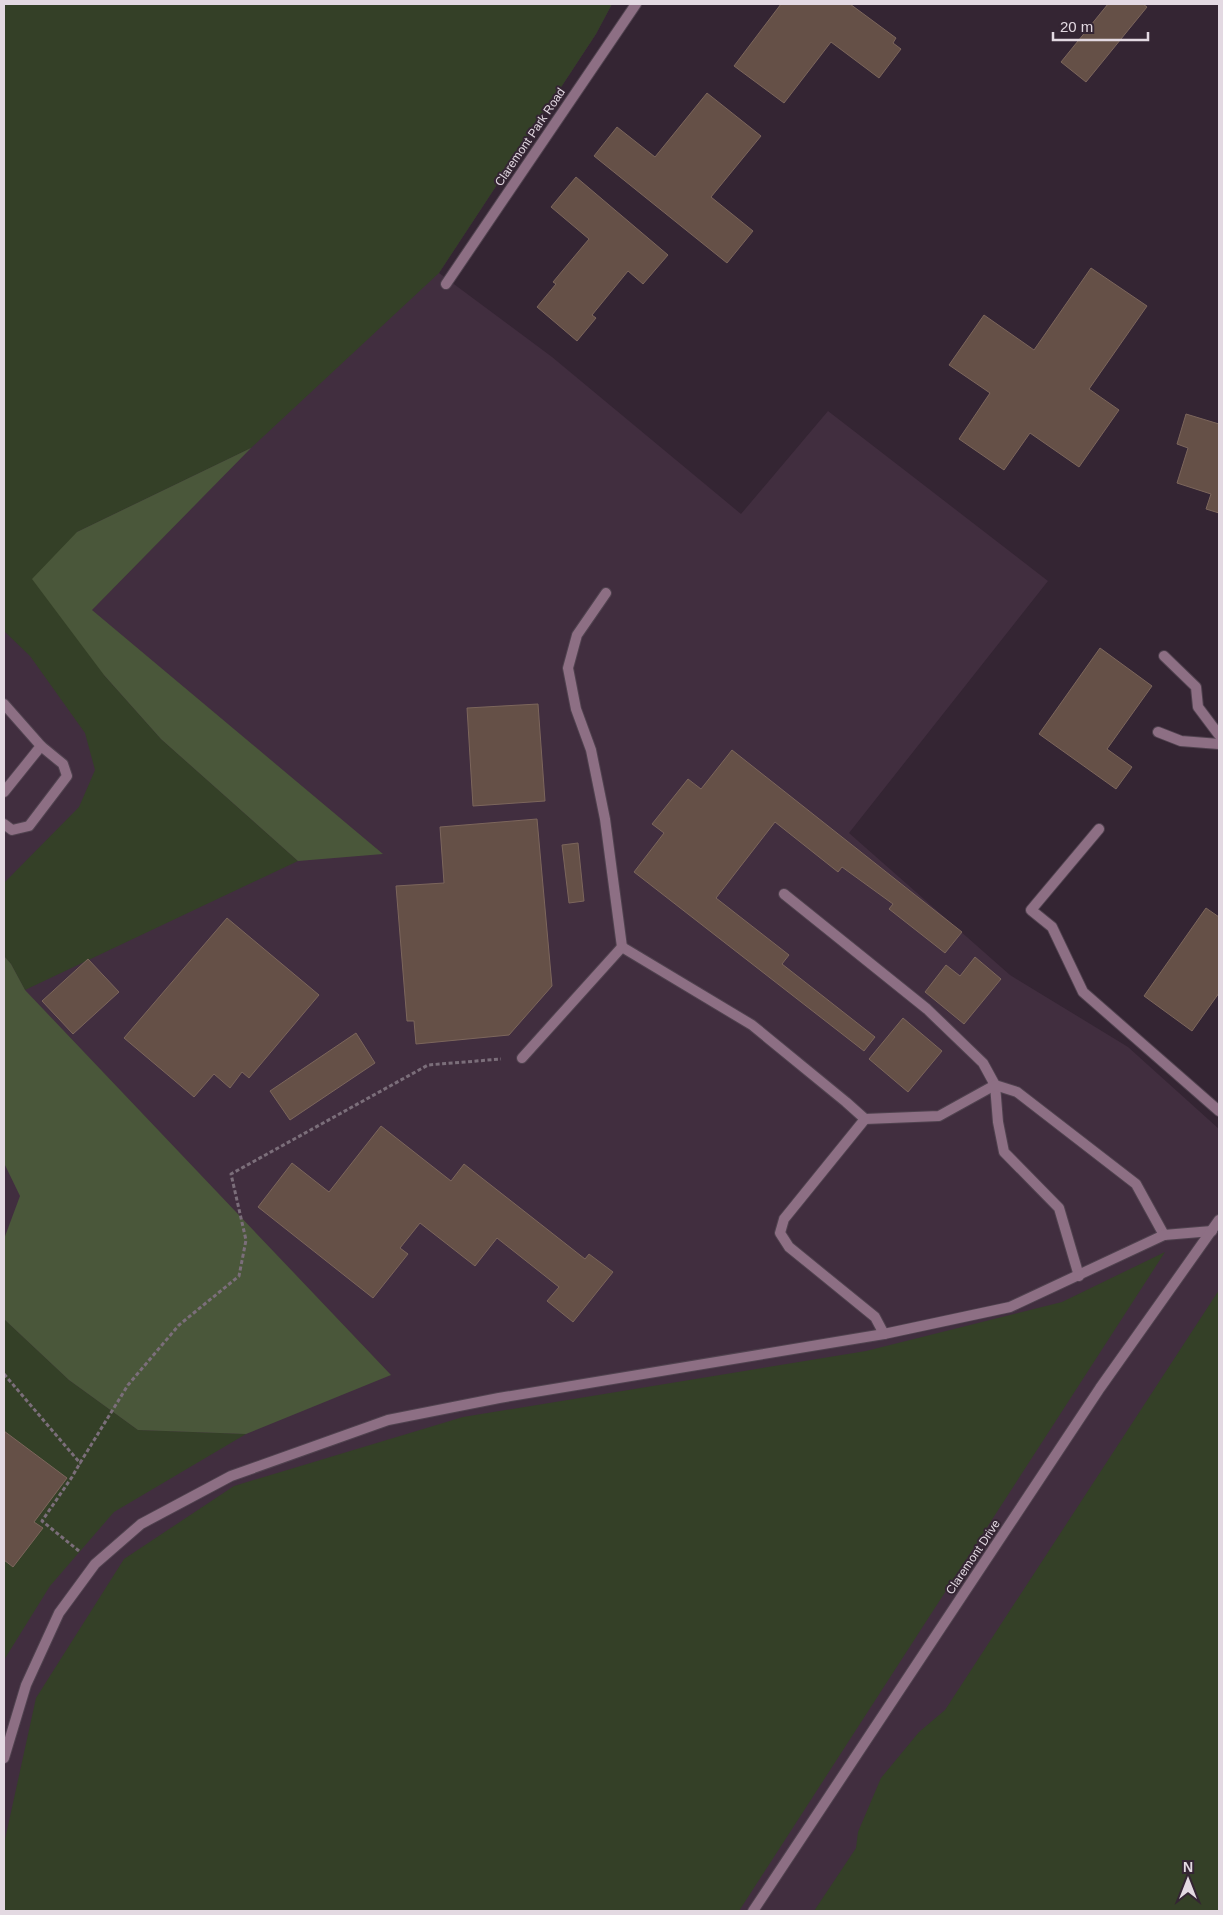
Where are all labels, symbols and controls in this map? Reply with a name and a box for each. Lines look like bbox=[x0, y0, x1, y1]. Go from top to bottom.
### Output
scale bar bbox=[1053, 10, 1148, 42]
text: 20 m bbox=[1060, 18, 1093, 35]
street label: Claremont Park Road bbox=[492, 85, 568, 189]
street label: Claremont Drive bbox=[943, 1517, 1003, 1597]
north arrow bbox=[1163, 1855, 1213, 1905]
text: N bbox=[1183, 1859, 1193, 1875]

